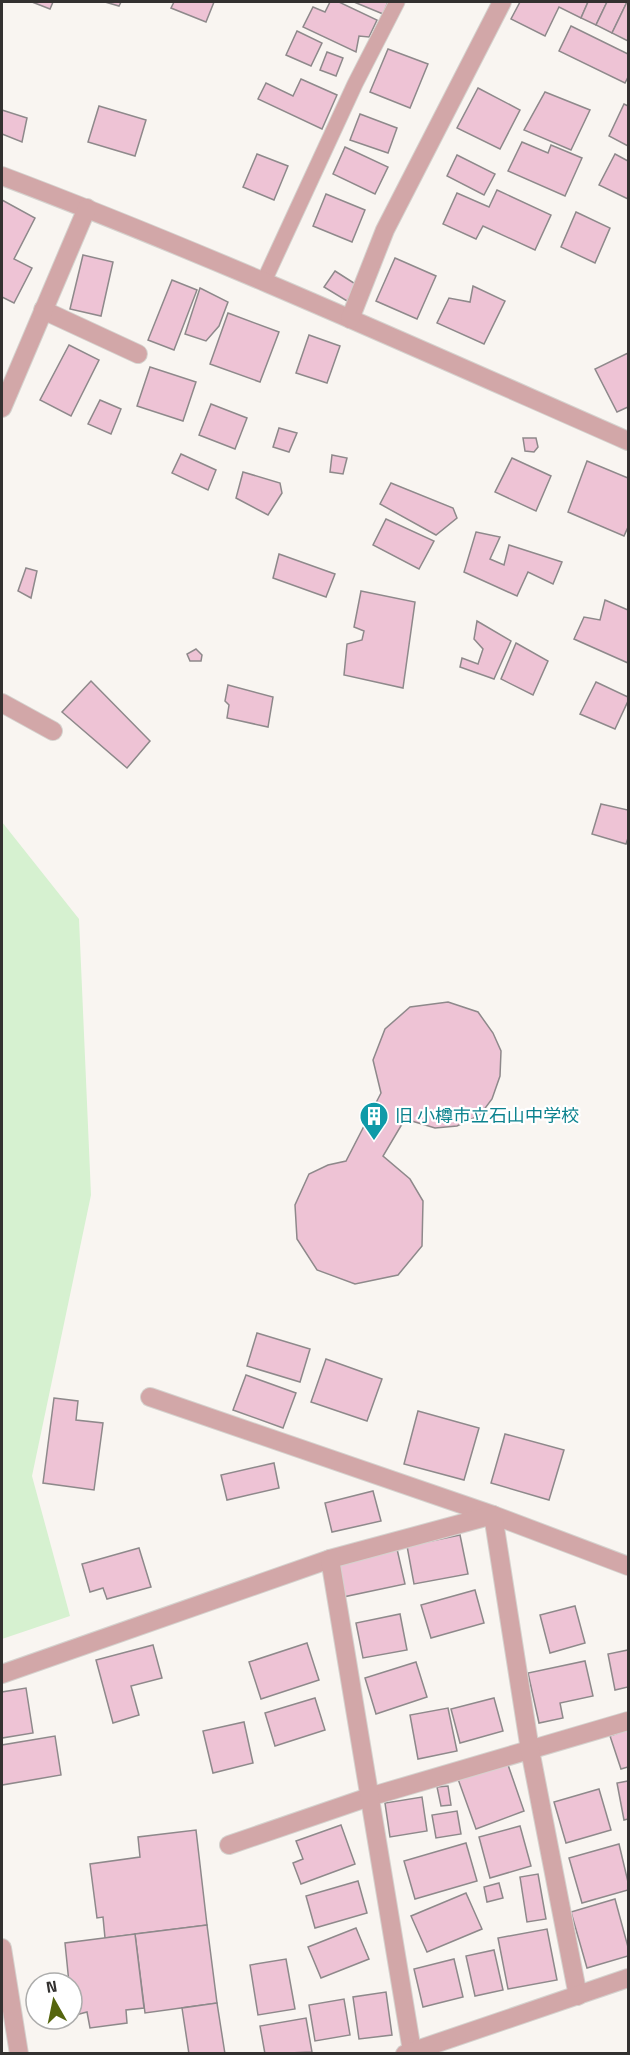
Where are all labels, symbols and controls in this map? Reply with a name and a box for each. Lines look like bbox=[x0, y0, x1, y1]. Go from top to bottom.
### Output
building icon: 旧 小樽市立石山中学校 bbox=[358, 1100, 390, 1142]
place label: 旧 小樽市立石山中学校 bbox=[395, 1102, 579, 1129]
north arrow bbox=[24, 1971, 84, 2031]
text: N bbox=[44, 1973, 59, 1999]

